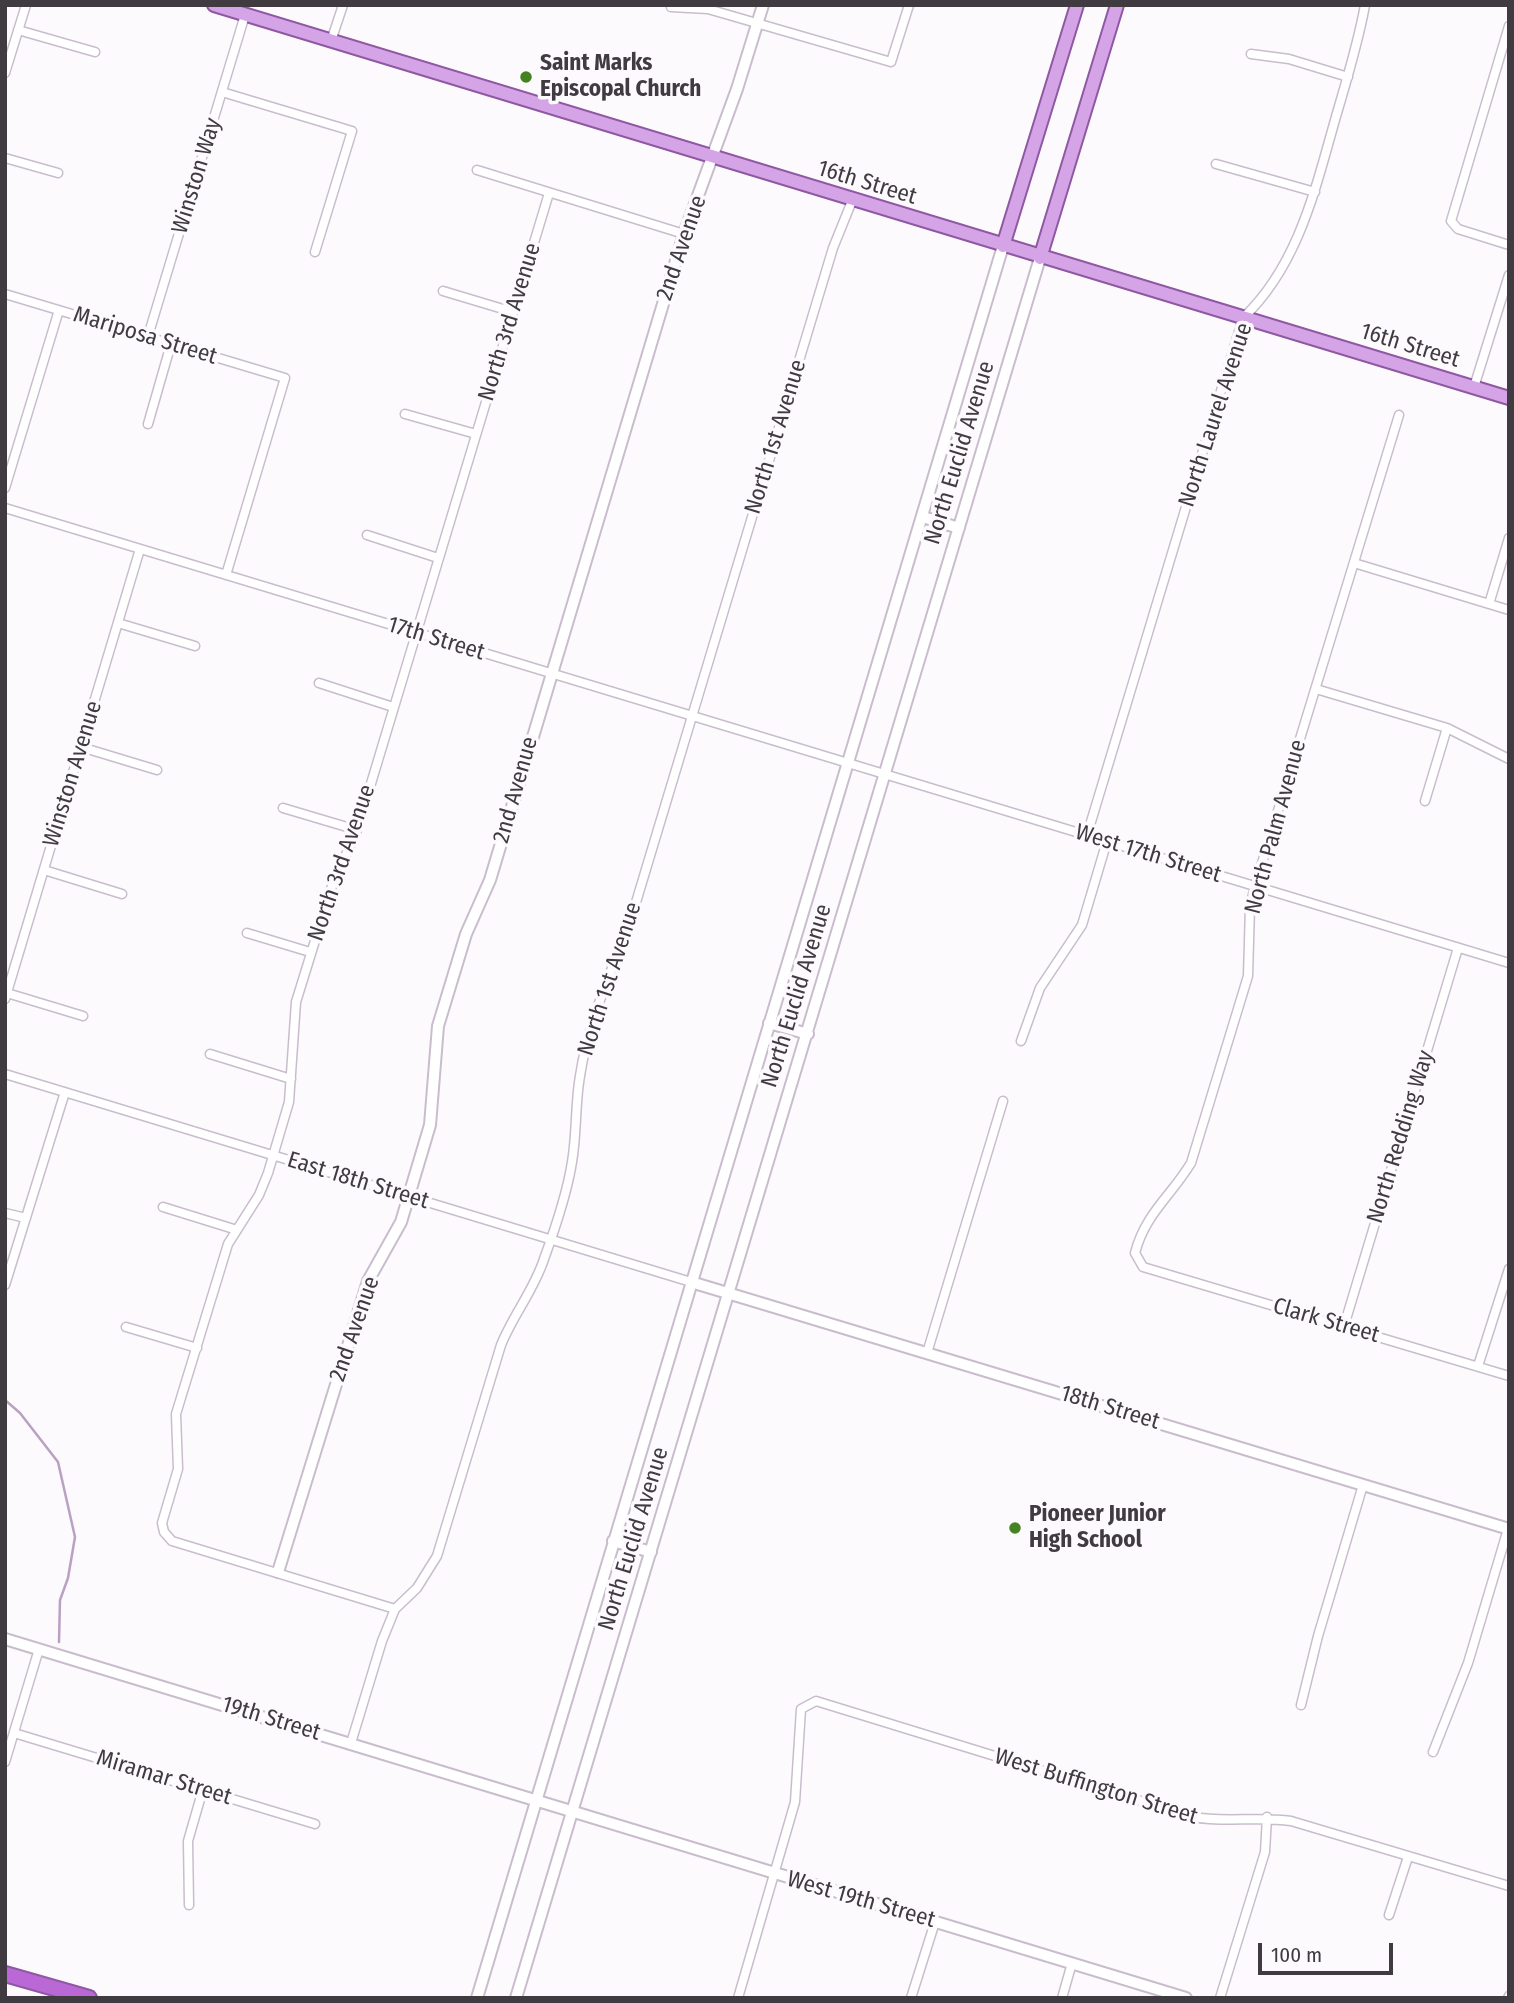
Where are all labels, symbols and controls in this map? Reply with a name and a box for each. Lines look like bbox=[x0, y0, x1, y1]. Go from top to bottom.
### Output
place label: Saint Marks Episcopal Church bbox=[540, 50, 701, 104]
marker: Saint Marks Episcopal Church bbox=[518, 69, 534, 85]
street label: Winston Way bbox=[166, 115, 228, 237]
street label: 16th Street bbox=[814, 155, 920, 211]
street label: 2nd Avenue bbox=[651, 192, 713, 304]
street label: North 3rd Avenue bbox=[473, 240, 547, 404]
street label: Mariposa Street bbox=[70, 301, 220, 371]
street label: 16th Street bbox=[1357, 318, 1463, 374]
street label: North Laurel Avenue bbox=[1173, 320, 1259, 510]
street label: North 1st Avenue bbox=[739, 356, 813, 518]
street label: North Euclid Avenue bbox=[919, 358, 1001, 548]
street label: 17th Street bbox=[384, 611, 488, 667]
street label: Winston Avenue bbox=[38, 698, 108, 850]
street label: 2nd Avenue bbox=[488, 734, 544, 846]
street label: North Palm Avenue bbox=[1239, 737, 1313, 917]
street label: North 3rd Avenue bbox=[302, 781, 382, 945]
street label: West 17th Street bbox=[1072, 819, 1224, 889]
street label: North 1st Avenue bbox=[572, 899, 648, 1059]
street label: North Euclid Avenue bbox=[756, 901, 838, 1091]
street label: North Redding Way bbox=[1362, 1047, 1440, 1227]
street label: East 18th Street bbox=[284, 1146, 432, 1216]
street label: 2nd Avenue bbox=[324, 1273, 386, 1385]
street label: Clark Street bbox=[1270, 1293, 1382, 1349]
street label: 18th Street bbox=[1057, 1380, 1163, 1436]
street label: North Euclid Avenue bbox=[593, 1444, 675, 1634]
place label: Pioneer Junior High School bbox=[1029, 1501, 1166, 1555]
marker: Pioneer Junior High School bbox=[1007, 1520, 1023, 1536]
street label: 19th Street bbox=[218, 1691, 324, 1747]
street label: West Buffington Street bbox=[991, 1743, 1201, 1831]
street label: Miramar Street bbox=[93, 1744, 235, 1812]
street label: West 19th Street bbox=[784, 1866, 938, 1934]
scale bar bbox=[1262, 1930, 1397, 1974]
text: 100 m bbox=[1271, 1942, 1322, 1968]

